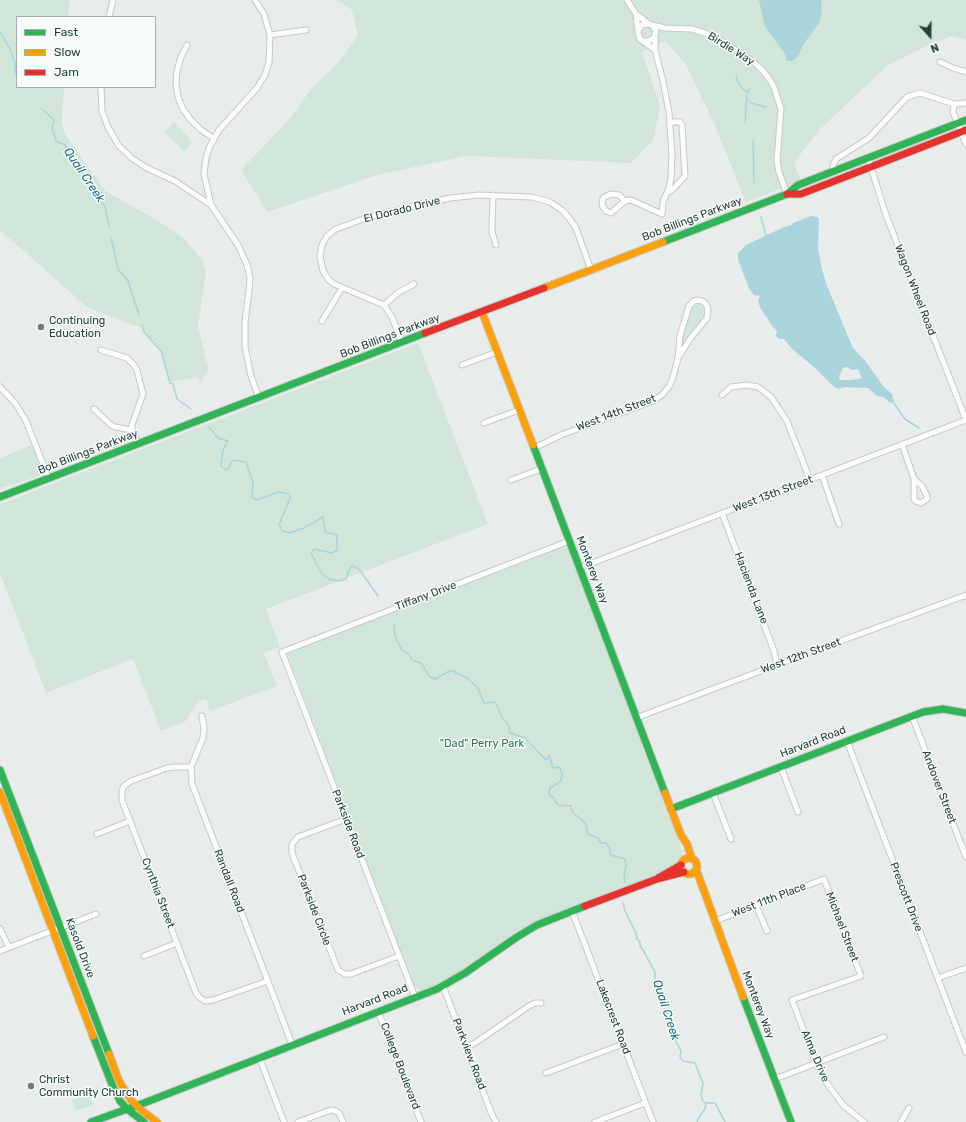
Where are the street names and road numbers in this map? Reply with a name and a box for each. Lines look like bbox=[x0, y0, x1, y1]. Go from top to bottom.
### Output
street label: Birdie Way bbox=[705, 29, 757, 69]
street label: El Dorado Drive bbox=[363, 194, 441, 226]
street label: Bob Billings Parkway bbox=[640, 194, 744, 244]
street label: Wagon Wheel Road bbox=[892, 243, 938, 337]
street label: Bob Billings Parkway bbox=[338, 311, 442, 361]
street label: West 14th Street bbox=[574, 392, 658, 434]
street label: Bob Billings Parkway bbox=[36, 427, 140, 477]
street label: West 13th Street bbox=[731, 473, 815, 515]
street label: Monterey Way bbox=[573, 534, 611, 606]
street label: Hacienda Lane bbox=[731, 550, 771, 626]
street label: Tiffany Drive bbox=[394, 578, 458, 614]
street label: West 12th Street bbox=[759, 635, 843, 677]
street label: Harvard Road bbox=[778, 723, 848, 761]
street label: Andover Street bbox=[919, 748, 959, 826]
street label: Parkside Road bbox=[329, 788, 367, 860]
street label: Randall Road bbox=[211, 848, 247, 914]
street label: Cynthia Street bbox=[139, 856, 177, 930]
street label: Prescott Drive bbox=[887, 861, 925, 933]
street label: Parkside Circle bbox=[294, 872, 334, 948]
street label: West 11th Place bbox=[730, 880, 808, 920]
street label: Michael Street bbox=[823, 890, 861, 964]
street label: Kasold Drive bbox=[63, 916, 97, 980]
street label: Monterey Way bbox=[739, 969, 777, 1041]
street label: Lakecrest Road bbox=[593, 978, 633, 1056]
street label: Harvard Road bbox=[340, 981, 410, 1019]
street label: Parkview Road bbox=[449, 1017, 489, 1091]
street label: College Boulevard bbox=[377, 1021, 423, 1111]
street label: Alma Drive bbox=[798, 1028, 832, 1084]

